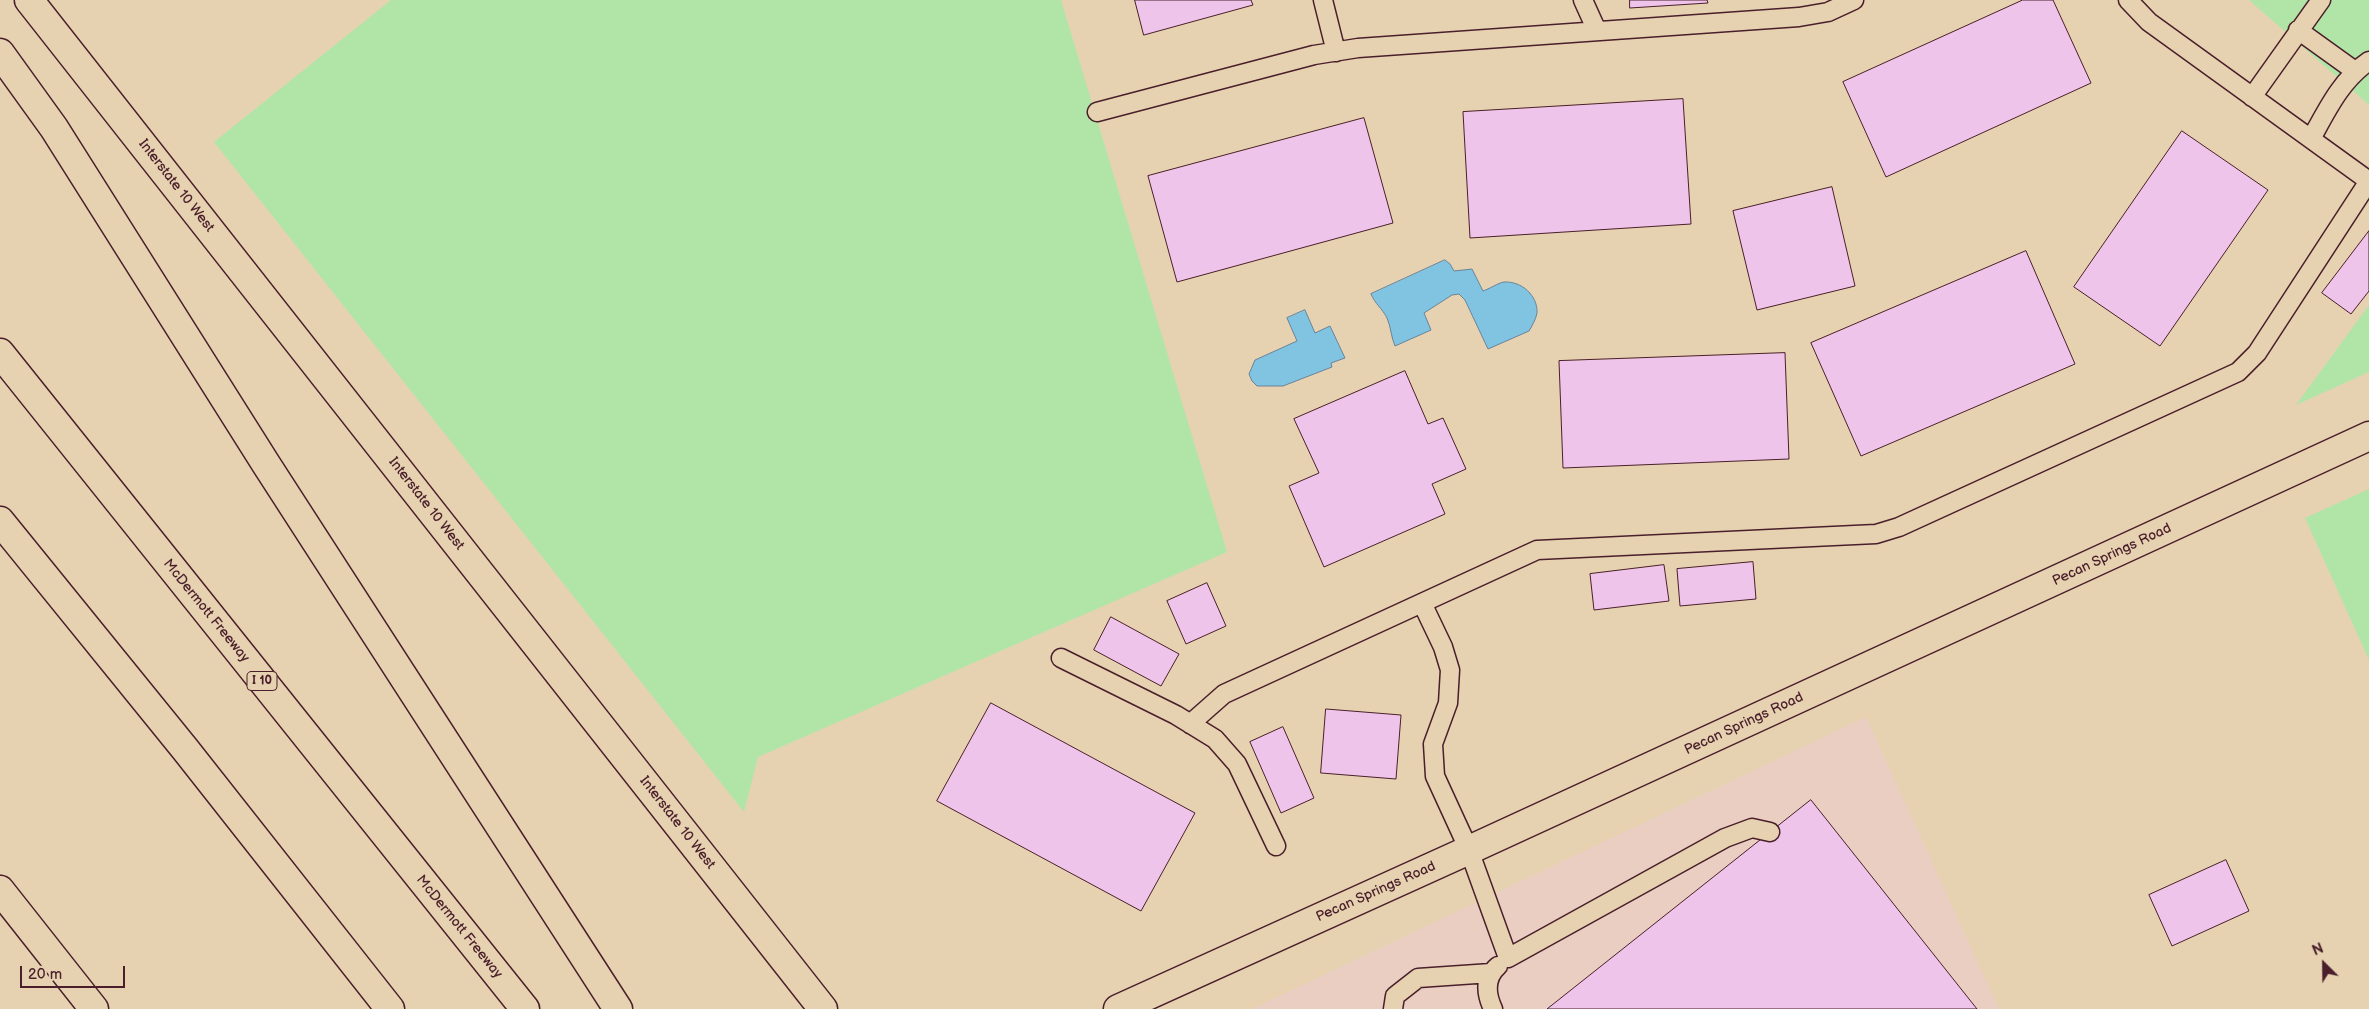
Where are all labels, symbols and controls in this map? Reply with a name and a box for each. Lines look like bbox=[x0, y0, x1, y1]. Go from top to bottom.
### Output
street label: Interstate 10 West bbox=[135, 136, 217, 236]
street label: Interstate 10 West bbox=[385, 454, 467, 554]
street label: Pecan Springs Road bbox=[2050, 520, 2174, 590]
street label: McDermott Freeway bbox=[159, 556, 253, 666]
road number: I 10 bbox=[247, 671, 277, 690]
street label: Pecan Springs Road bbox=[1682, 689, 1806, 759]
street label: Interstate 10 West bbox=[636, 773, 718, 873]
street label: Pecan Springs Road bbox=[1314, 858, 1438, 926]
street label: McDermott Freeway bbox=[412, 872, 506, 982]
north arrow bbox=[2299, 939, 2349, 989]
text: N bbox=[2310, 940, 2326, 960]
scale bar bbox=[22, 956, 128, 988]
text: 20 m bbox=[28, 965, 62, 984]

